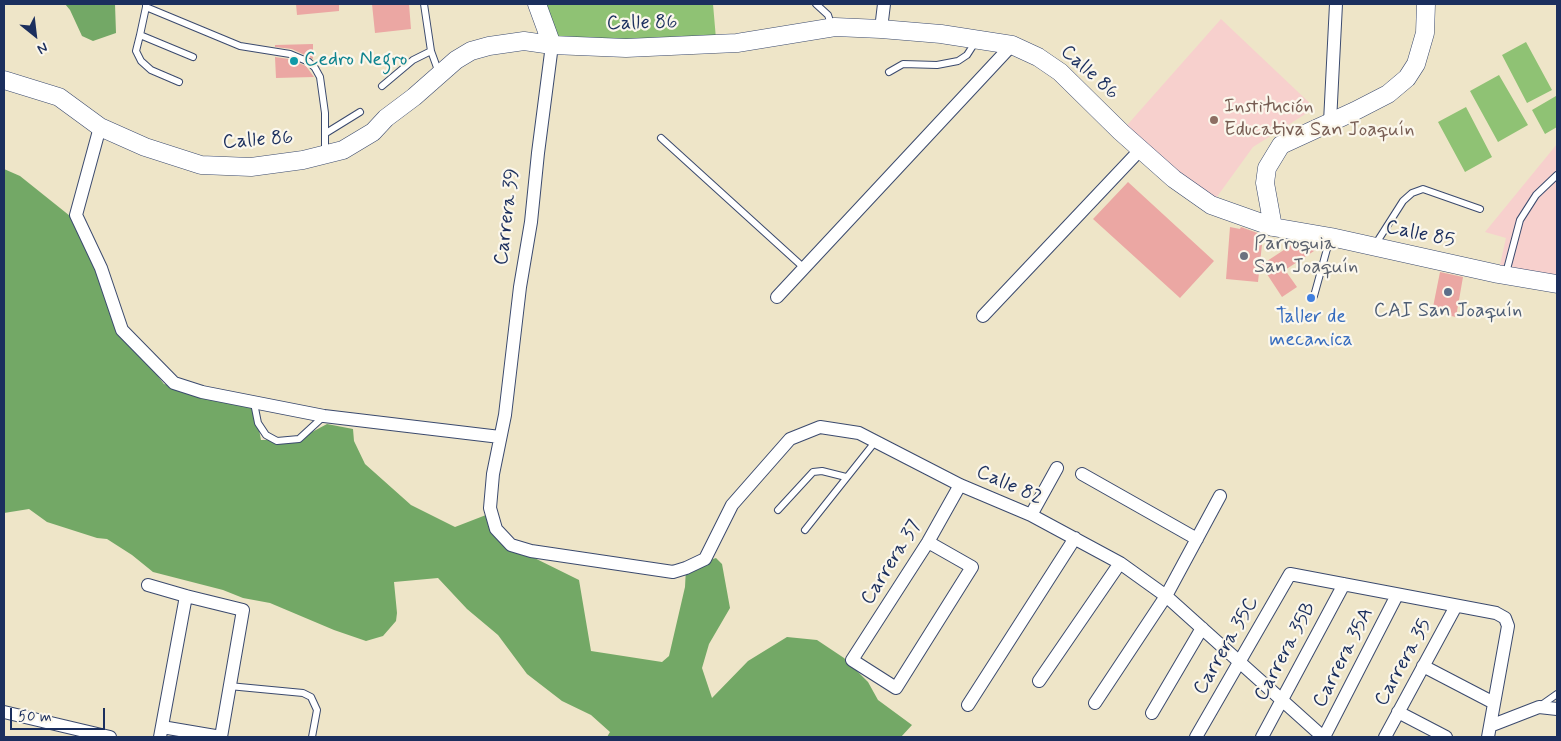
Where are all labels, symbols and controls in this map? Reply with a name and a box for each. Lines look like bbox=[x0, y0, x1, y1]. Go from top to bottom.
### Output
north arrow bbox=[10, 10, 60, 60]
street label: Calle 86 bbox=[606, 11, 678, 37]
text: N bbox=[34, 38, 51, 58]
street label: Calle 86 bbox=[1055, 40, 1123, 106]
place label: Cedro Negro bbox=[304, 49, 407, 73]
marker: Cedro Negro bbox=[288, 55, 300, 67]
place label: Institución Educativa San Joaquín bbox=[1224, 96, 1414, 143]
marker: Institución Educativa San Joaquín bbox=[1208, 114, 1220, 126]
street label: Calle 86 bbox=[222, 127, 294, 155]
street label: Carrera 39 bbox=[490, 167, 526, 267]
street label: Calle 85 bbox=[1383, 216, 1457, 254]
place label: Parroquia San Joaquín bbox=[1254, 233, 1358, 280]
marker: Parroquia San Joaquín bbox=[1238, 250, 1250, 262]
marker: CAI San Joaquín bbox=[1442, 286, 1454, 298]
marker: Taller de mecanica bbox=[1305, 292, 1317, 304]
place label: CAI San Joaquín bbox=[1374, 300, 1522, 324]
place label: Taller de mecanica bbox=[1269, 306, 1353, 353]
street label: Calle 82 bbox=[972, 461, 1046, 511]
street label: Carrera 37 bbox=[857, 516, 927, 610]
street label: Carrera 35C bbox=[1189, 592, 1265, 700]
street label: Carrera 35B bbox=[1250, 598, 1322, 706]
street label: Carrera 35A bbox=[1309, 604, 1379, 712]
street label: Carrera 35 bbox=[1370, 615, 1438, 711]
scale bar bbox=[12, 698, 108, 730]
text: 50 m bbox=[18, 707, 52, 727]

